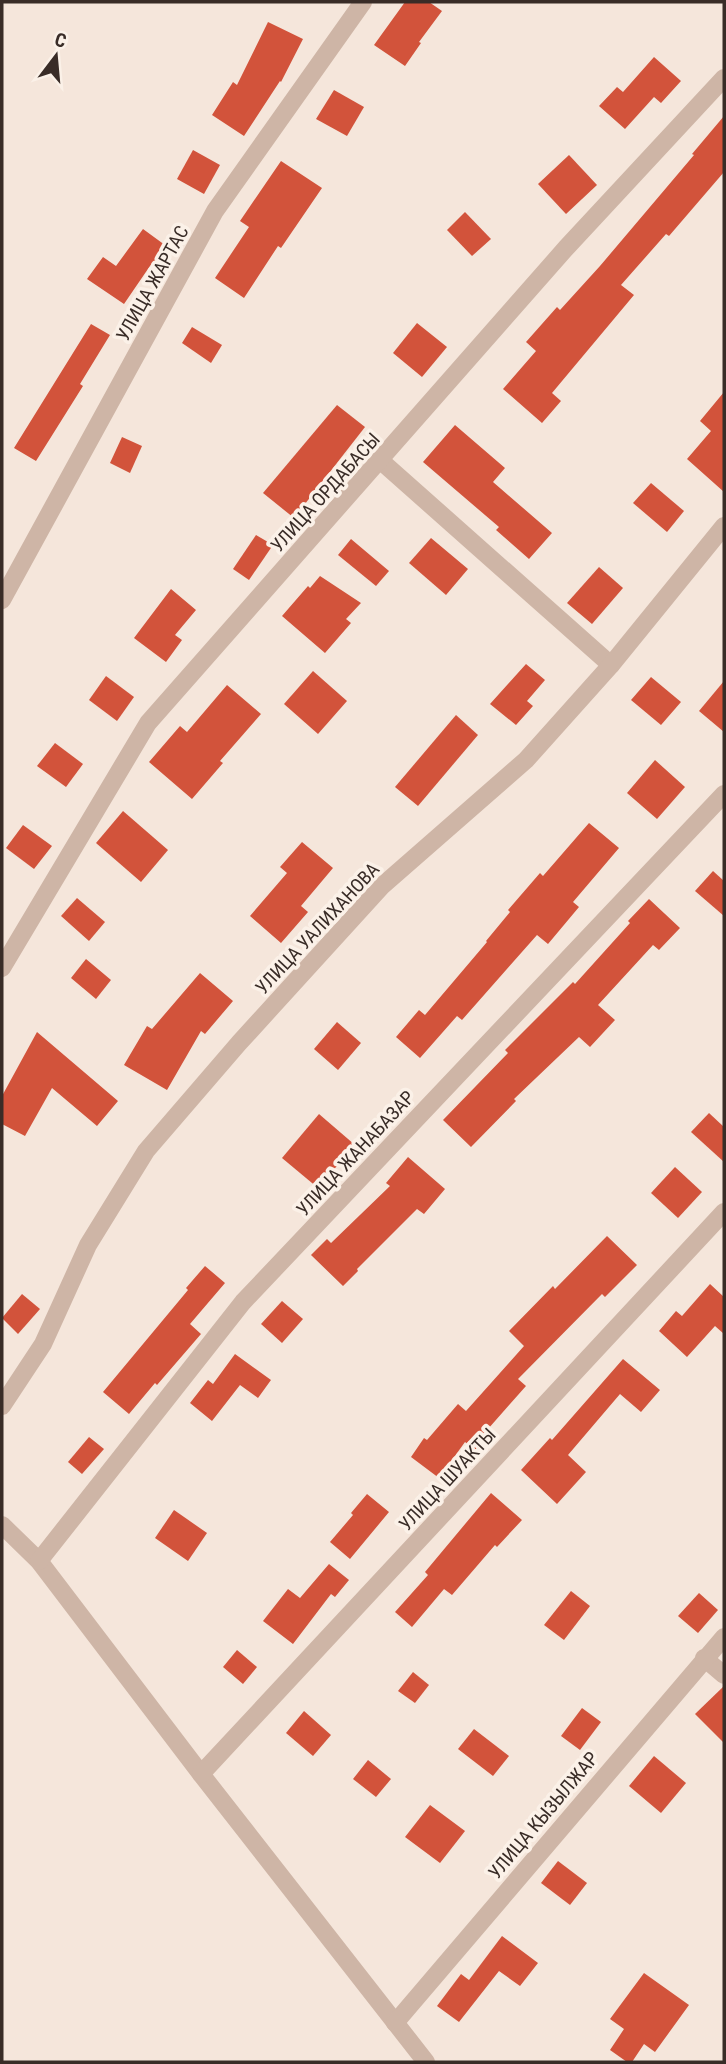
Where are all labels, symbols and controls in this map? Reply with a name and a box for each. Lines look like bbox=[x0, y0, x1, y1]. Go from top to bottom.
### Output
north arrow bbox=[21, 21, 91, 91]
text: С bbox=[52, 28, 69, 53]
street label: УЛИЦА ЖАРТАС bbox=[111, 222, 194, 345]
street label: УЛИЦА ОРДАБАСЫ bbox=[266, 428, 385, 557]
street label: УЛИЦА УАЛИХАНОВА bbox=[251, 858, 384, 999]
street label: УЛИЦА ЖАНАБАЗАР bbox=[291, 1086, 419, 1221]
street label: УЛИЦА ШУАКТЫ bbox=[394, 1423, 501, 1535]
street label: УЛИЦА КЫЗЫЛЖАР bbox=[484, 1747, 603, 1884]

